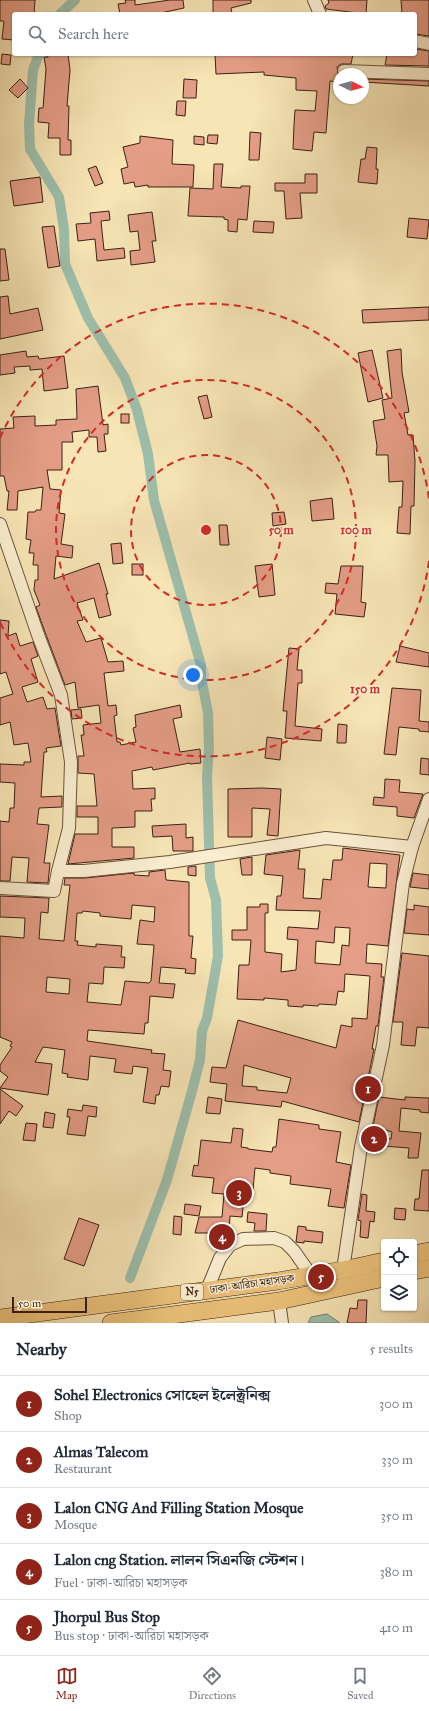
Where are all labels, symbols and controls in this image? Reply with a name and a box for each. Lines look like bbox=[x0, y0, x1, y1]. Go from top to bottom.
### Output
search box bbox=[12, 12, 417, 56]
icon: search bbox=[26, 23, 48, 45]
text: Search here bbox=[58, 25, 129, 43]
north arrow bbox=[333, 68, 369, 104]
centre of rings bbox=[199, 523, 213, 537]
text: 50 m bbox=[268, 523, 295, 537]
text: 100 m bbox=[340, 523, 373, 537]
your location bbox=[183, 665, 203, 685]
text: 150 m bbox=[350, 682, 381, 696]
pin: 1 bbox=[355, 1074, 381, 1104]
pin: 2 bbox=[361, 1124, 387, 1154]
pin: 3 bbox=[226, 1178, 252, 1208]
pin: 4 bbox=[209, 1222, 235, 1252]
map controls bbox=[381, 1239, 417, 1311]
button: locate bbox=[381, 1239, 417, 1275]
pin: 5 bbox=[308, 1262, 334, 1292]
street label: ঢাকা-আরিচা মহাসড়ক bbox=[208, 1271, 296, 1297]
button: layers bbox=[381, 1275, 417, 1311]
road number: N5 bbox=[181, 1284, 203, 1300]
scale bar bbox=[12, 1295, 87, 1314]
text: 50 m bbox=[18, 1297, 41, 1310]
text: Nearby bbox=[16, 1339, 67, 1360]
text: 5 results bbox=[369, 1341, 413, 1357]
text: Sohel Electronics সোহেল ইলেক্ট্রনিক্স bbox=[54, 1386, 270, 1404]
text: 1 bbox=[26, 1396, 32, 1412]
text: 300 m bbox=[379, 1396, 413, 1412]
text: Shop bbox=[54, 1408, 82, 1424]
text: Almas Talecom bbox=[54, 1443, 148, 1461]
text: 2 bbox=[26, 1452, 32, 1468]
text: 330 m bbox=[381, 1452, 413, 1468]
text: Restaurant bbox=[54, 1461, 112, 1477]
text: Lalon CNG And Filling Station Mosque bbox=[54, 1499, 303, 1517]
text: 3 bbox=[26, 1508, 32, 1524]
text: 350 m bbox=[380, 1508, 413, 1524]
text: Mosque bbox=[54, 1517, 97, 1533]
text: Lalon cng Station. লালন সিএনজি স্টেশন। bbox=[54, 1551, 304, 1569]
text: 4 bbox=[25, 1564, 33, 1580]
text: 380 m bbox=[380, 1564, 413, 1580]
text: Fuel · ঢাকা-আরিচা মহাসড়ক bbox=[54, 1575, 187, 1591]
text: Jhorpul Bus Stop bbox=[54, 1608, 160, 1626]
text: 5 bbox=[26, 1620, 32, 1636]
text: 410 m bbox=[379, 1620, 413, 1636]
text: Bus stop · ঢাকা-আরিচা মহাসড়ক bbox=[54, 1628, 209, 1644]
tab: Map bbox=[56, 1665, 78, 1702]
tab: Directions bbox=[189, 1665, 236, 1702]
tab: Saved bbox=[347, 1665, 373, 1702]

